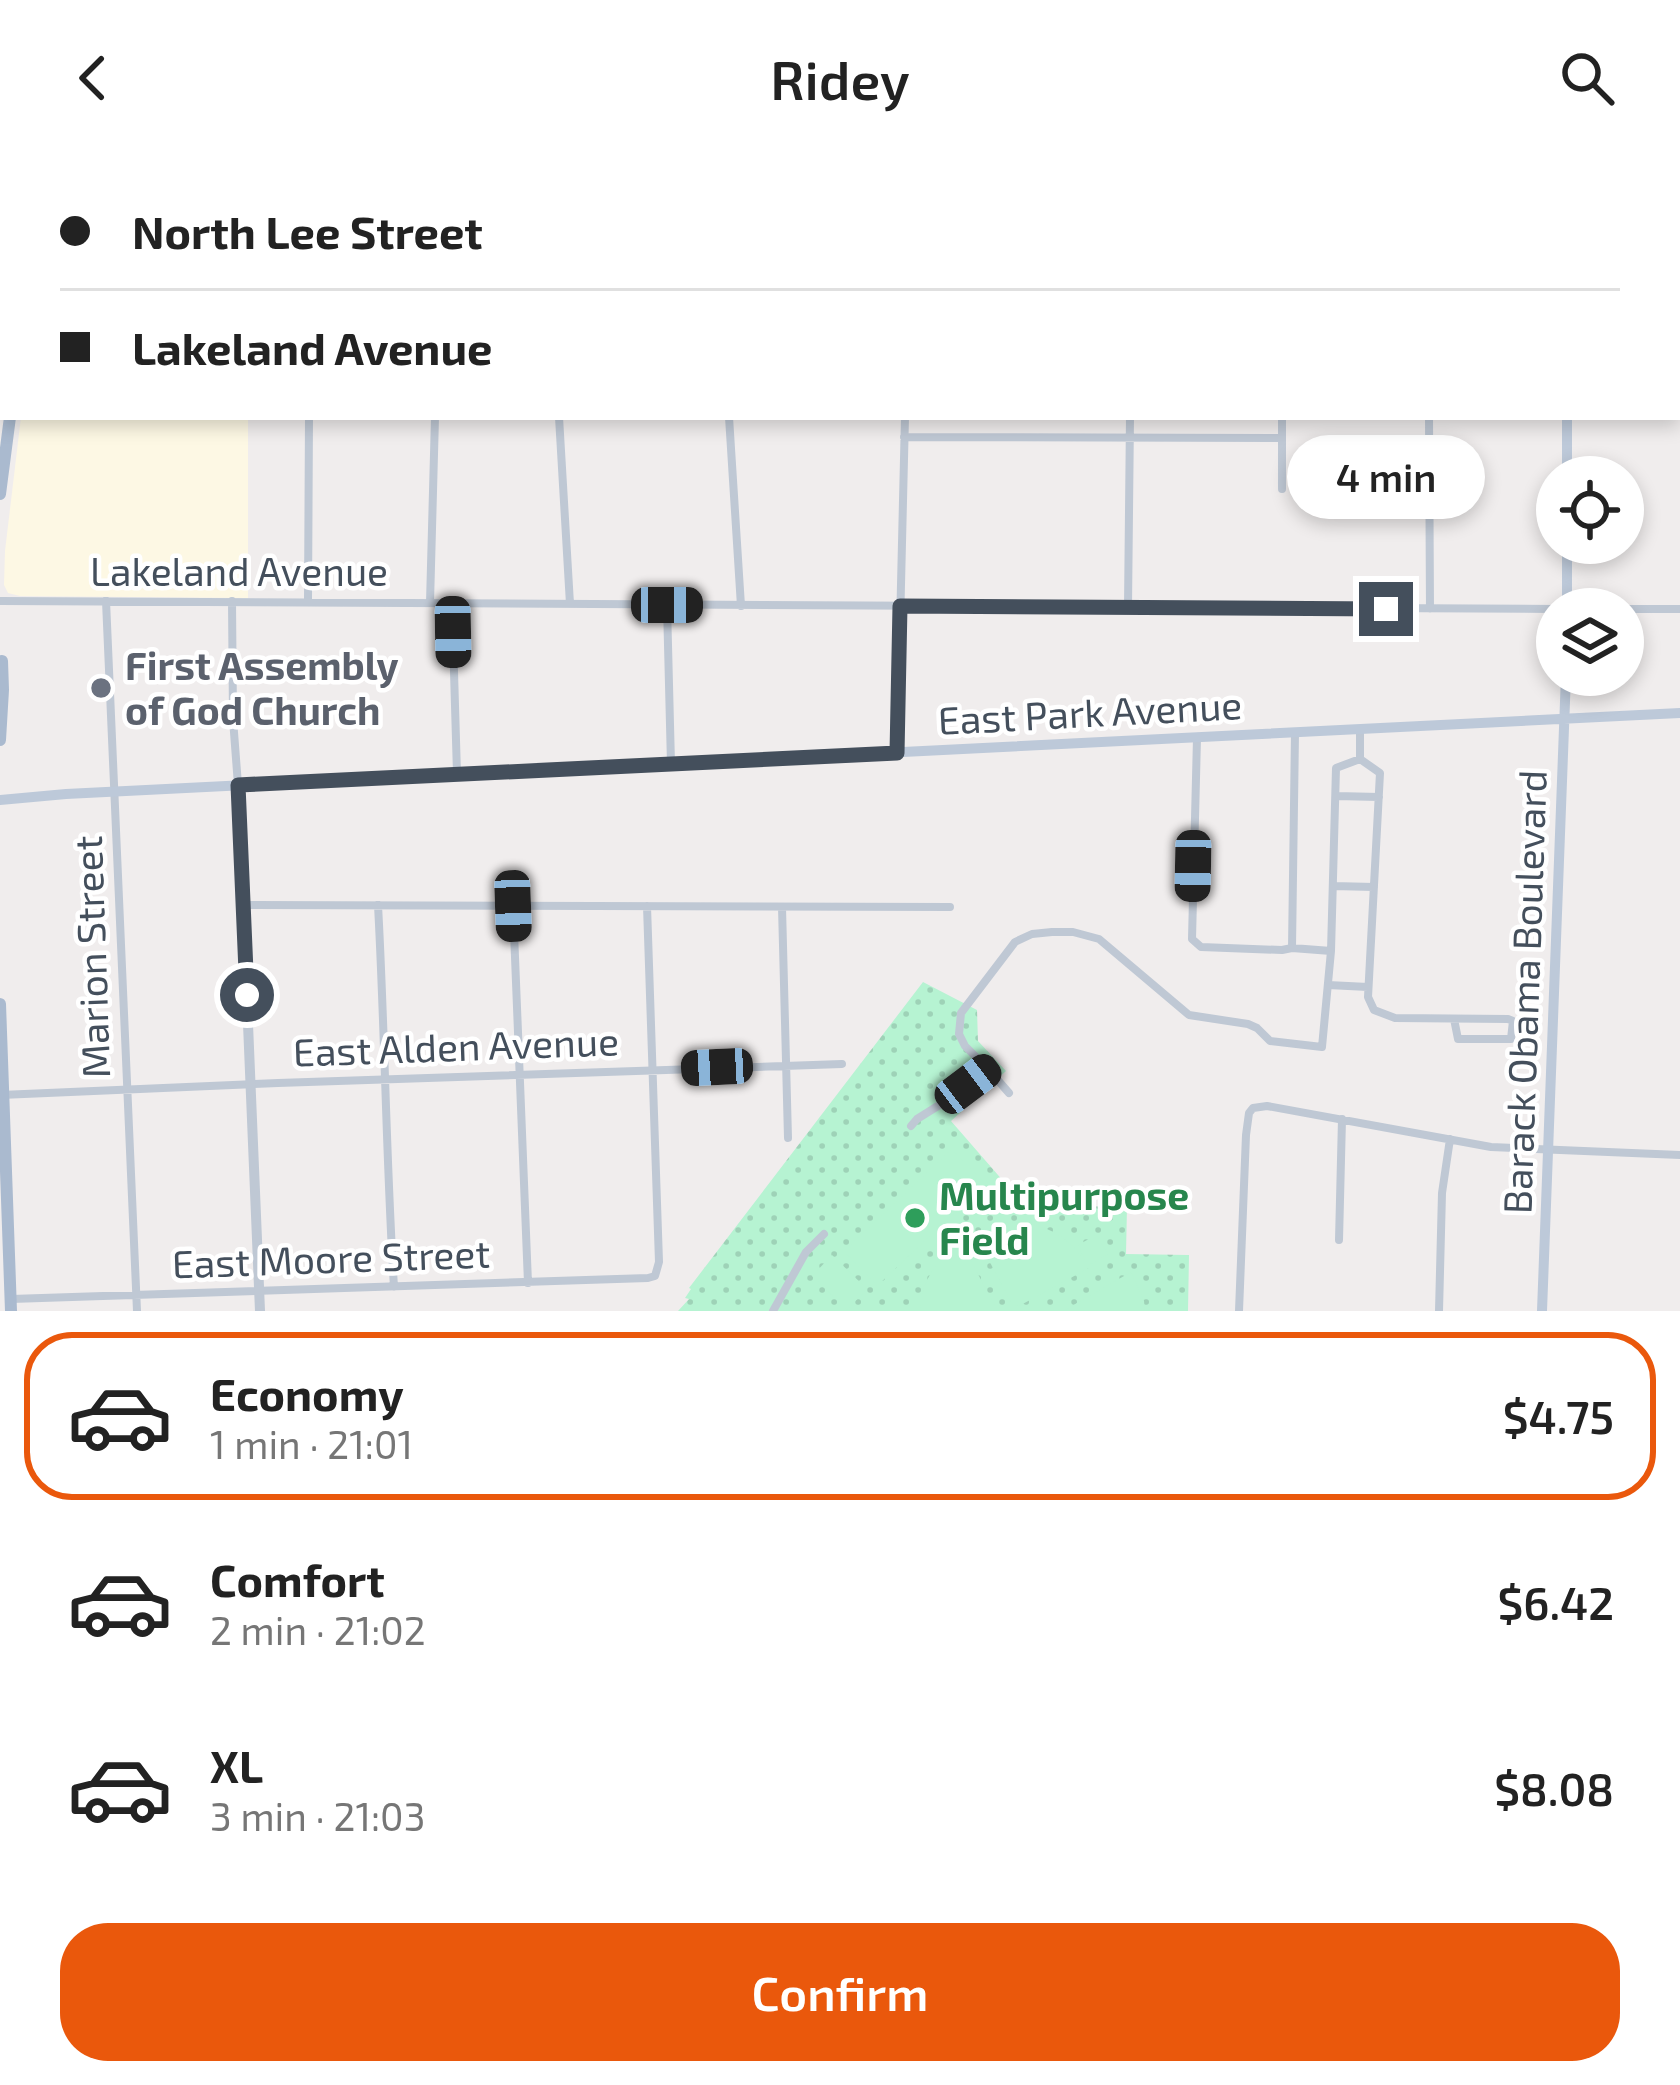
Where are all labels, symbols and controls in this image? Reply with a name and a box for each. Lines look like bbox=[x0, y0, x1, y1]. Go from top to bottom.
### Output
icon: back bbox=[60, 45, 126, 111]
icon: search bbox=[1554, 45, 1620, 111]
text: Ridey bbox=[770, 46, 910, 111]
text: North Lee Street bbox=[132, 204, 483, 258]
text: Lakeland Avenue bbox=[132, 320, 492, 374]
callout: 4 min bbox=[1287, 435, 1485, 519]
text: 4 min bbox=[1336, 453, 1436, 500]
map controls bbox=[1536, 456, 1644, 696]
button: locate bbox=[1536, 456, 1644, 564]
street label: Lakeland Avenue bbox=[90, 547, 388, 594]
route end bbox=[1359, 582, 1413, 636]
car bbox=[631, 587, 703, 623]
button: layers bbox=[1536, 588, 1644, 696]
car bbox=[434, 596, 472, 668]
place label: First Assembly of God Church bbox=[125, 641, 399, 733]
marker: First Assembly of God Church bbox=[88, 675, 114, 701]
street label: East Park Avenue bbox=[937, 680, 1243, 743]
street label: Barack Obama Boulevard bbox=[1492, 769, 1555, 1215]
car bbox=[1174, 830, 1212, 902]
street label: Marion Street bbox=[63, 835, 118, 1079]
car bbox=[494, 869, 532, 943]
route start bbox=[220, 968, 274, 1022]
street label: East Alden Avenue bbox=[292, 1016, 620, 1075]
car bbox=[680, 1047, 754, 1087]
car bbox=[928, 1048, 1008, 1120]
place label: Multipurpose Field bbox=[939, 1171, 1189, 1263]
marker: Multipurpose Field bbox=[902, 1205, 928, 1231]
street label: East Moore Street bbox=[171, 1228, 491, 1287]
icon: car bbox=[66, 1362, 174, 1470]
text: Economy bbox=[210, 1366, 404, 1420]
text: $4.75 bbox=[1503, 1389, 1614, 1443]
text: 1 min · 21:01 bbox=[210, 1420, 413, 1467]
icon: car bbox=[66, 1548, 174, 1656]
text: Comfort bbox=[210, 1552, 385, 1606]
text: $6.42 bbox=[1498, 1575, 1614, 1629]
text: 2 min · 21:02 bbox=[210, 1606, 426, 1653]
icon: car bbox=[66, 1734, 174, 1842]
text: XL bbox=[210, 1738, 263, 1792]
text: $8.08 bbox=[1494, 1761, 1614, 1815]
text: 3 min · 21:03 bbox=[210, 1792, 425, 1839]
button: Confirm bbox=[60, 1923, 1620, 2061]

